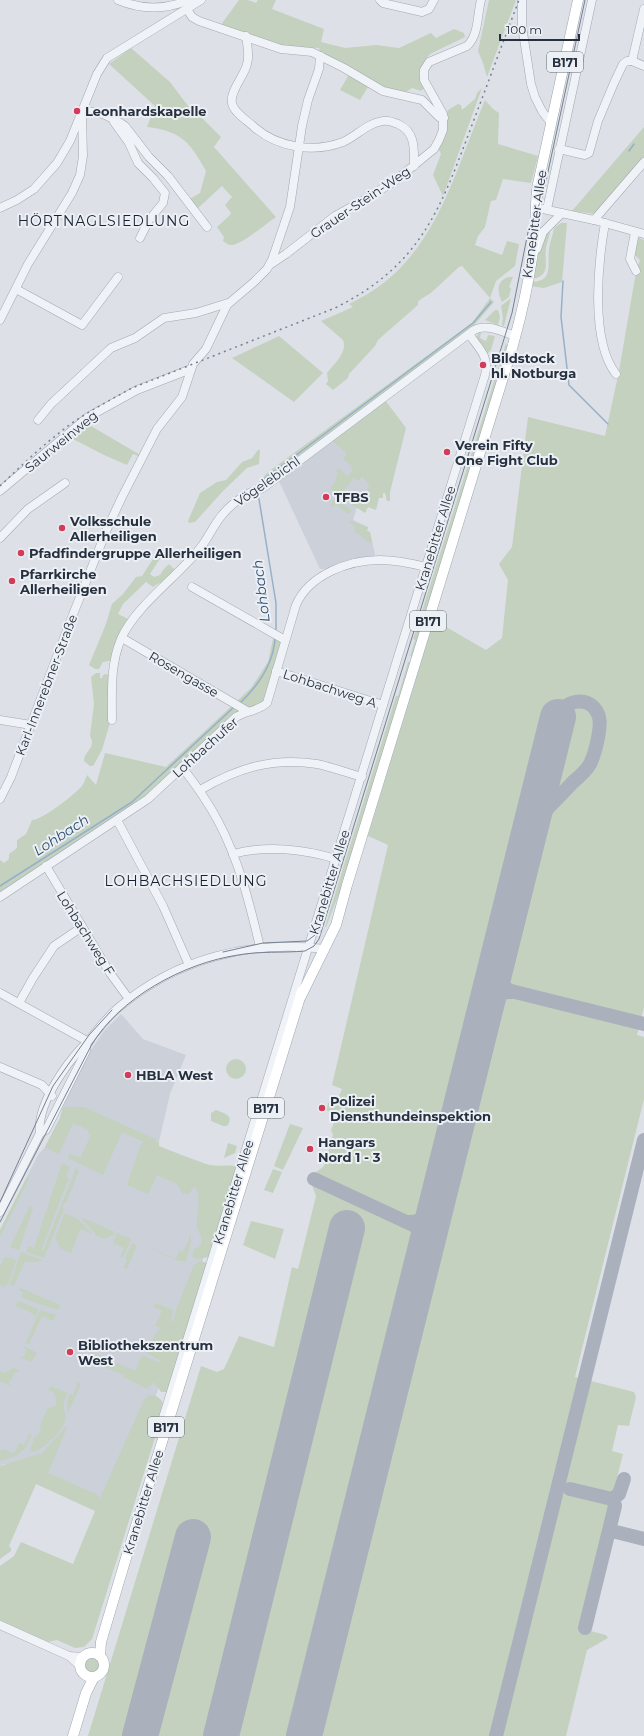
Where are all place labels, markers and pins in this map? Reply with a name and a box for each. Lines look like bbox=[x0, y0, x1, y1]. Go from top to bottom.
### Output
place label: Leonhardskapelle bbox=[85, 103, 207, 119]
marker: Leonhardskapelle bbox=[72, 106, 82, 116]
place label: Bildstock hl. Notburga bbox=[491, 350, 576, 381]
marker: Bildstock hl. Notburga bbox=[478, 360, 488, 370]
place label: Verein Fifty One Fight Club bbox=[454, 437, 558, 468]
marker: Verein Fifty One Fight Club bbox=[442, 447, 452, 457]
place label: TFBS bbox=[334, 489, 369, 505]
marker: TFBS bbox=[321, 492, 331, 502]
place label: Volksschule Allerheiligen bbox=[69, 513, 157, 544]
marker: Volksschule Allerheiligen bbox=[57, 523, 67, 533]
place label: Pfadfindergruppe Allerheiligen bbox=[29, 545, 242, 561]
marker: Pfadfindergruppe Allerheiligen bbox=[16, 548, 26, 558]
place label: Pfarrkirche Allerheiligen bbox=[19, 566, 107, 597]
marker: Pfarrkirche Allerheiligen bbox=[7, 576, 17, 586]
place label: HBLA West bbox=[136, 1067, 213, 1083]
marker: HBLA West bbox=[123, 1070, 133, 1080]
place label: Polizei Diensthundeinspektion bbox=[330, 1093, 491, 1124]
marker: Polizei Diensthundeinspektion bbox=[317, 1103, 327, 1113]
place label: Hangars Nord 1 - 3 bbox=[318, 1134, 381, 1165]
marker: Hangars Nord 1 - 3 bbox=[305, 1144, 315, 1154]
place label: Bibliothekszentrum West bbox=[78, 1337, 213, 1368]
marker: Bibliothekszentrum West bbox=[65, 1347, 75, 1357]

